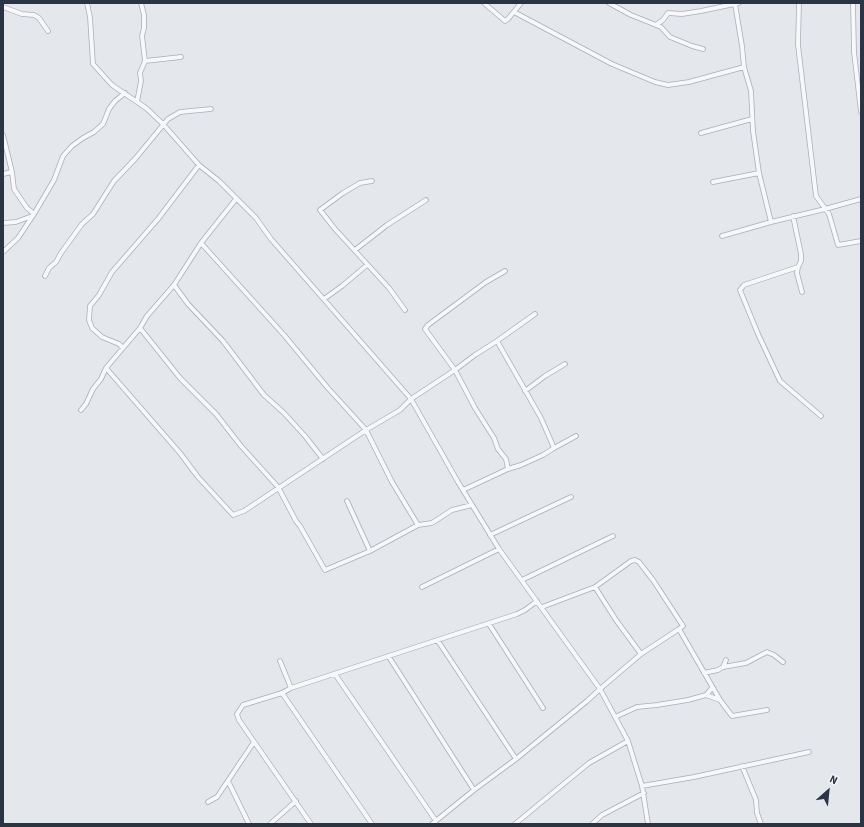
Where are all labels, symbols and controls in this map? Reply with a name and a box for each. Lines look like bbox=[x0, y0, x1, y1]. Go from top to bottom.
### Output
north arrow bbox=[808, 771, 848, 811]
text: N bbox=[827, 772, 840, 788]

